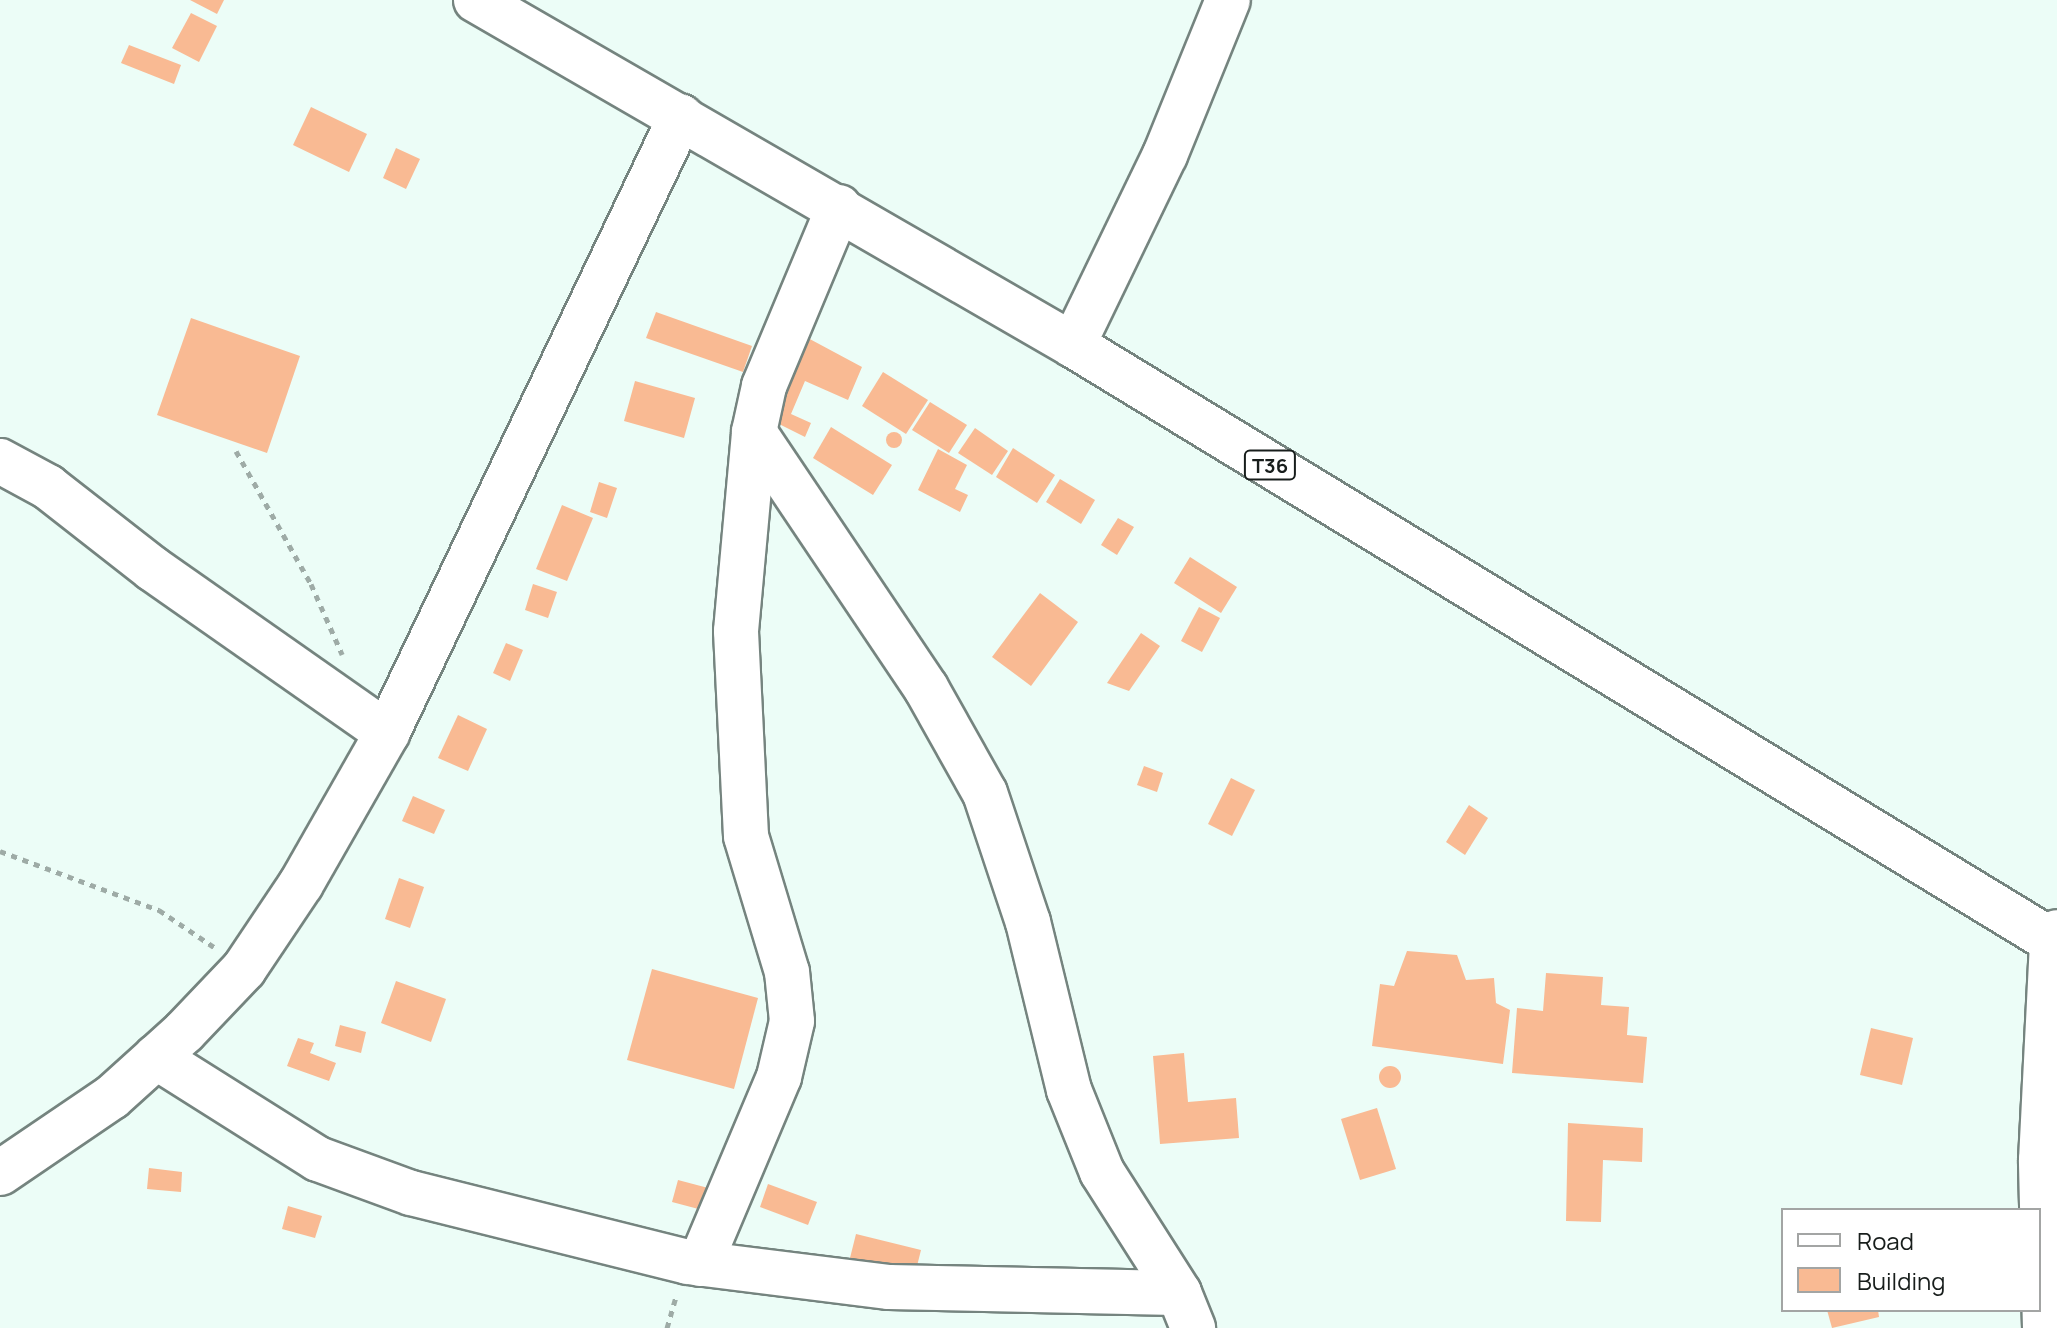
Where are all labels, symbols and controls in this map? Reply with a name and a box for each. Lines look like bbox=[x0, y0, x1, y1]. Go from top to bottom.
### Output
road number: T36 bbox=[1242, 449, 1298, 481]
legend bbox=[1781, 1208, 2041, 1312]
text: Road bbox=[1857, 1224, 1914, 1257]
text: Building bbox=[1857, 1264, 1945, 1297]

